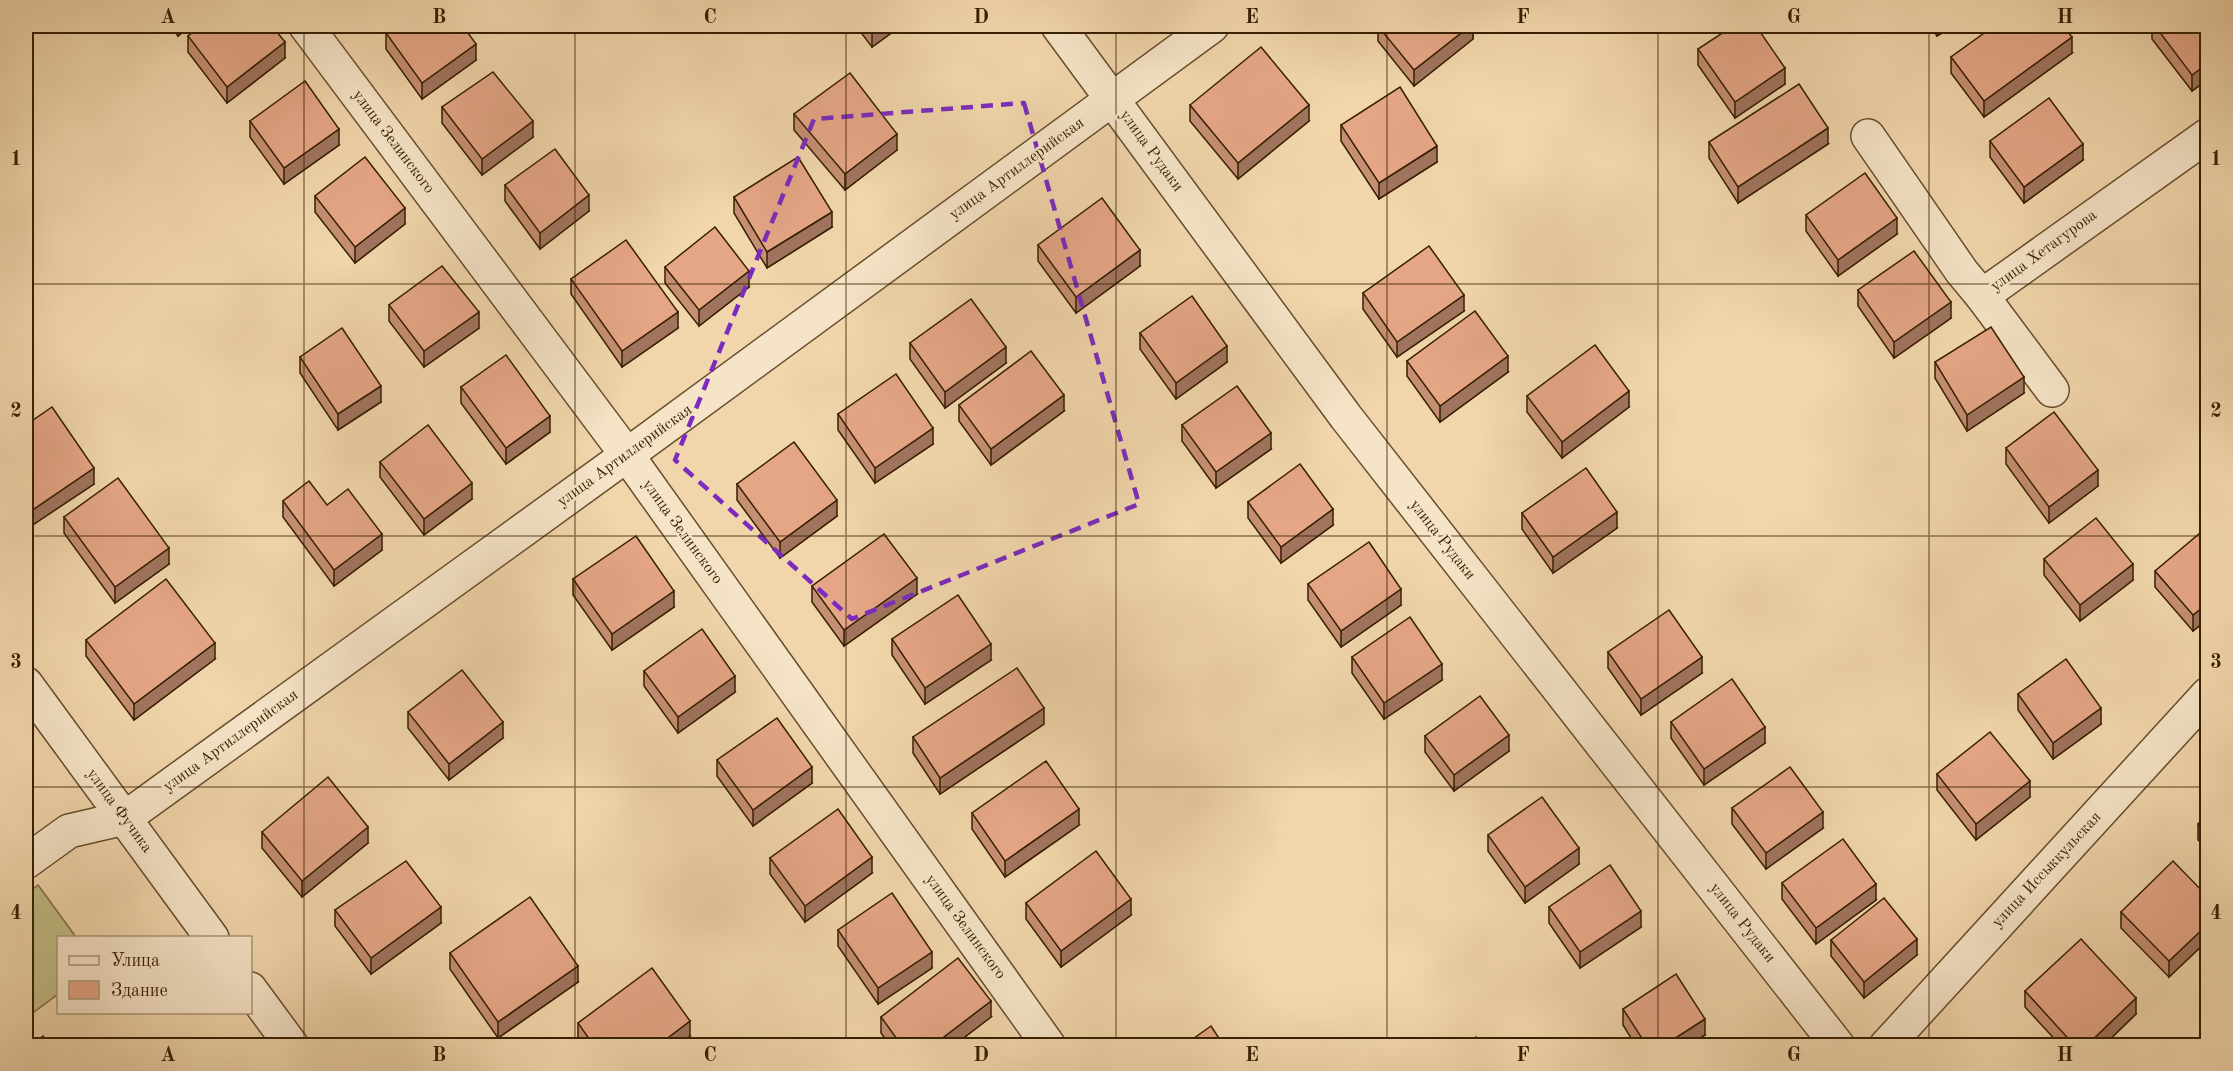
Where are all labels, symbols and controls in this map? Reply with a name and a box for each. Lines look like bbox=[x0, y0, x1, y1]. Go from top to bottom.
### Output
text: A bbox=[160, 8, 176, 28]
text: B bbox=[432, 8, 446, 28]
text: C bbox=[703, 8, 717, 28]
text: D bbox=[973, 8, 989, 28]
text: E bbox=[1245, 8, 1259, 28]
text: F bbox=[1516, 8, 1530, 28]
text: G bbox=[1787, 8, 1801, 28]
text: H bbox=[2057, 8, 2073, 28]
street label: улица Зелинского bbox=[349, 87, 437, 197]
street label: улица Рудаки bbox=[1116, 107, 1186, 195]
street label: улица Артиллерийская bbox=[947, 115, 1087, 223]
text: 1 bbox=[10, 150, 22, 170]
text: 1 bbox=[2210, 150, 2222, 170]
street label: улица Хетагурова bbox=[1988, 207, 2100, 295]
text: 2 bbox=[10, 402, 22, 422]
street label: улица Артиллерийская bbox=[555, 402, 695, 510]
text: 2 bbox=[2210, 402, 2222, 422]
street label: улица Зелинского bbox=[639, 477, 725, 587]
street label: улица Рудаки bbox=[1406, 497, 1478, 583]
text: 3 bbox=[10, 653, 22, 673]
text: 3 bbox=[2210, 653, 2222, 673]
street label: улица Артиллерийская bbox=[161, 687, 301, 795]
street label: улица Фучика bbox=[83, 766, 155, 856]
street label: улица Иссыккульская bbox=[1989, 809, 2105, 931]
street label: улица Зелинского bbox=[922, 872, 1008, 982]
street label: улица Рудаки bbox=[1706, 880, 1778, 966]
text: 4 bbox=[10, 904, 22, 924]
text: 4 bbox=[2210, 904, 2222, 924]
legend bbox=[57, 936, 252, 1014]
text: Улица bbox=[111, 952, 160, 970]
text: Здание bbox=[111, 982, 168, 1000]
text: A bbox=[160, 1046, 176, 1066]
text: B bbox=[432, 1046, 446, 1066]
text: C bbox=[703, 1046, 717, 1066]
text: D bbox=[973, 1046, 989, 1066]
text: E bbox=[1245, 1046, 1259, 1066]
text: F bbox=[1516, 1046, 1530, 1066]
text: G bbox=[1787, 1046, 1801, 1066]
text: H bbox=[2057, 1046, 2073, 1066]

